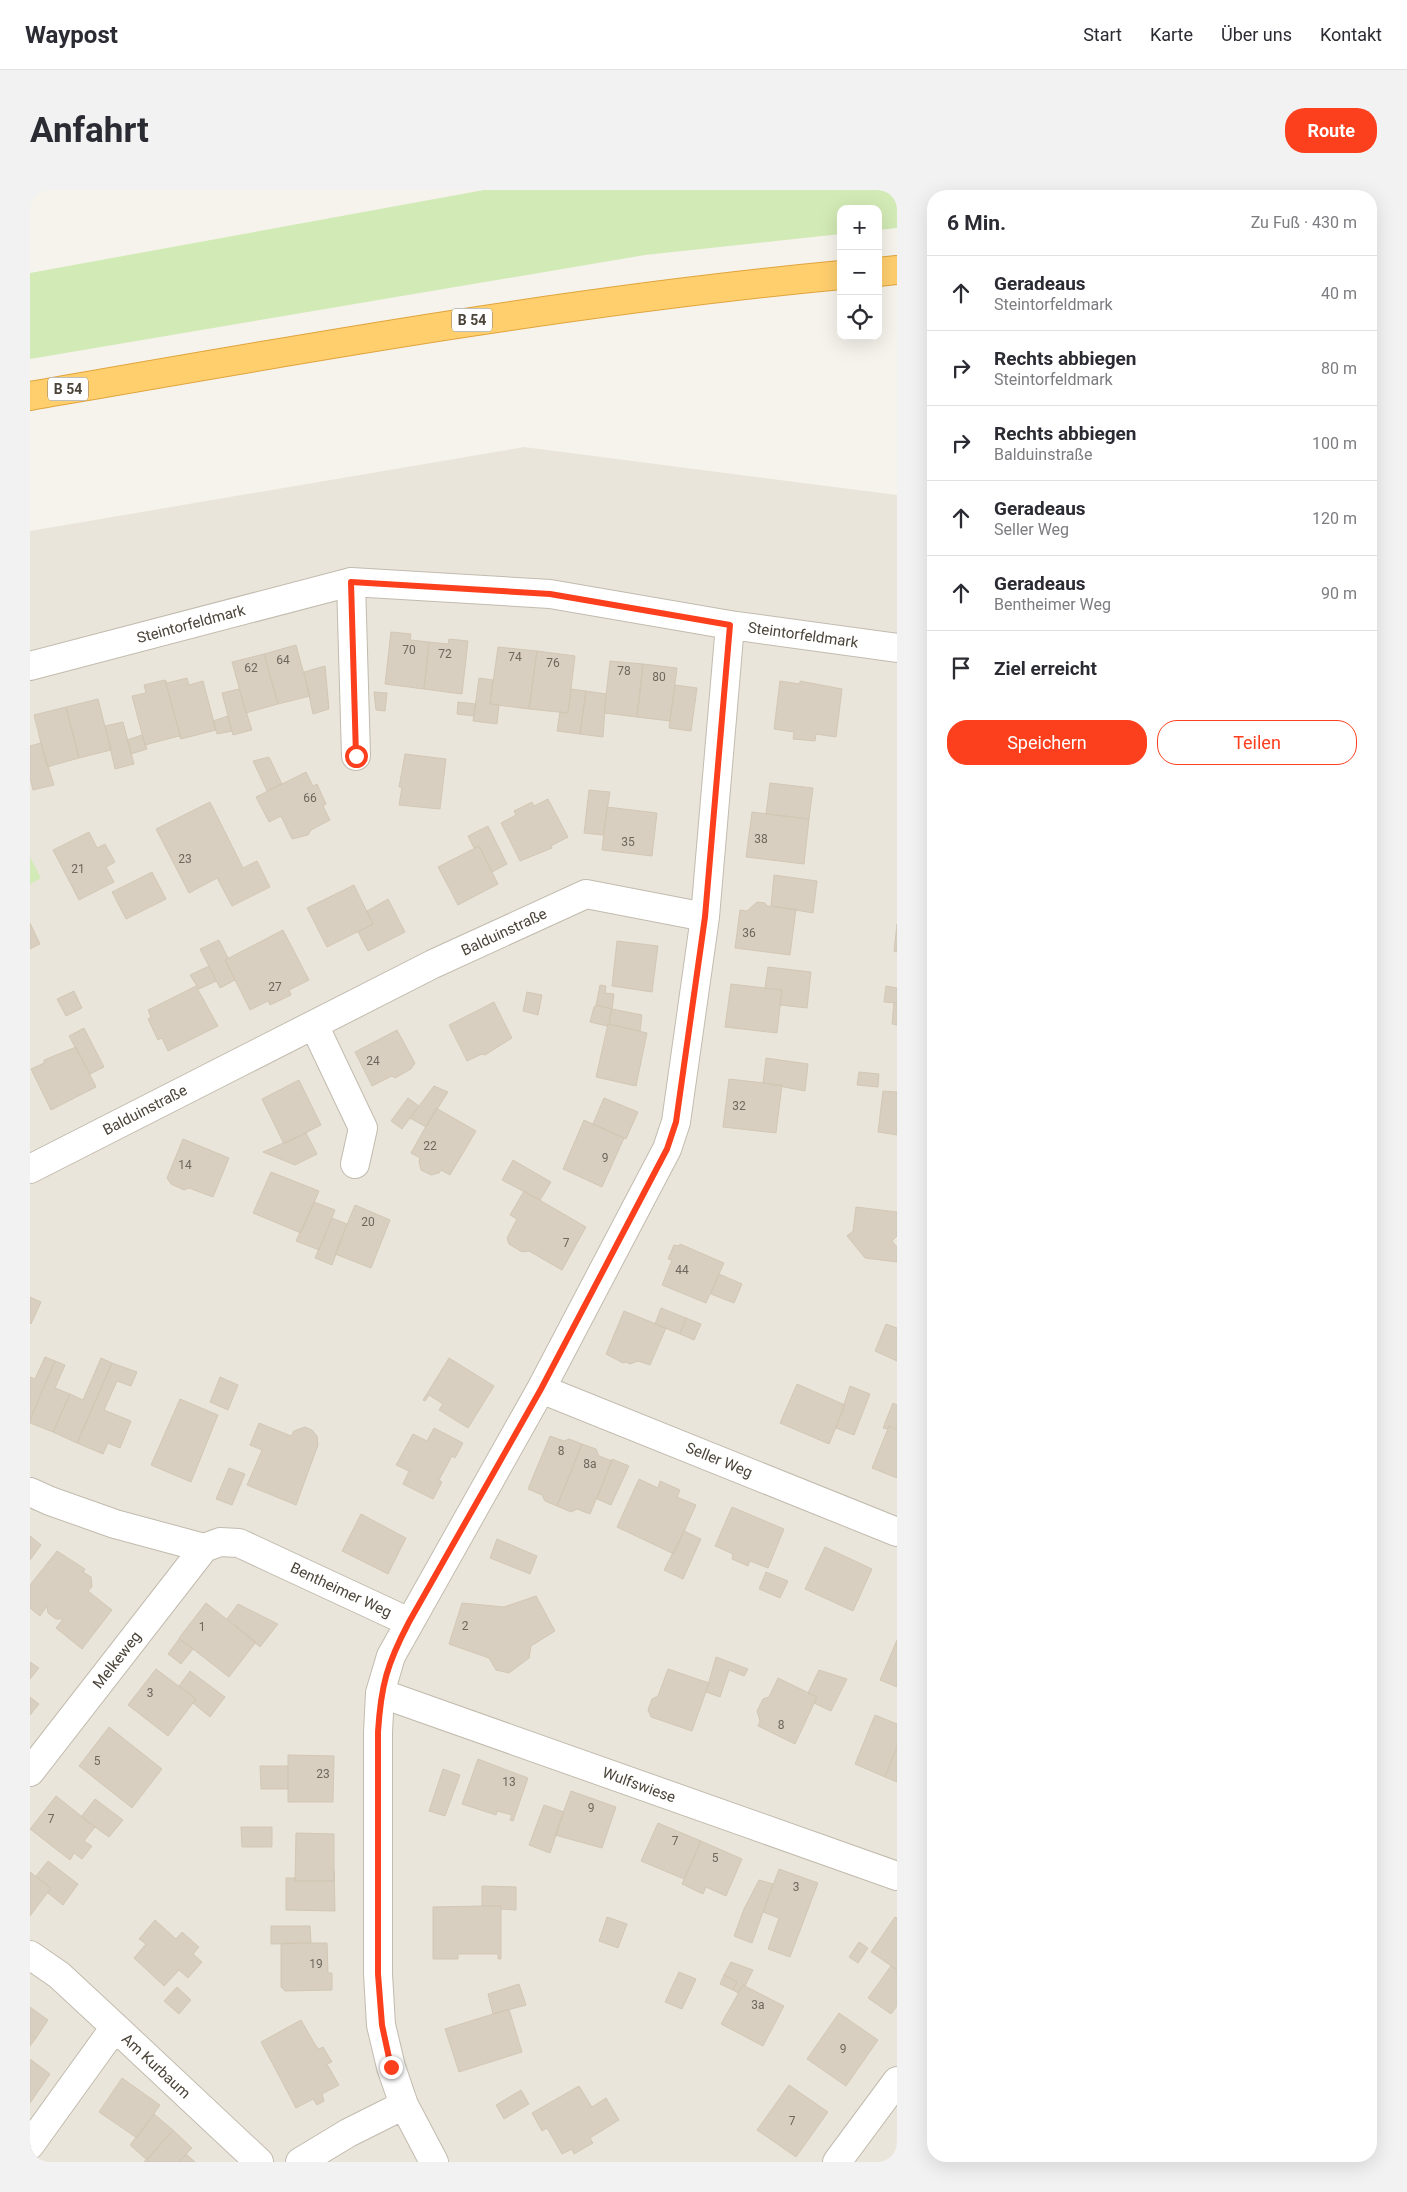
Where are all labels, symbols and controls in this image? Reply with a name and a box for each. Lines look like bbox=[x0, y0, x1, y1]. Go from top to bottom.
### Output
text: Waypost bbox=[25, 21, 118, 49]
text: Start bbox=[1083, 24, 1122, 45]
text: Karte bbox=[1150, 24, 1193, 45]
text: Über uns bbox=[1221, 24, 1292, 45]
text: Kontakt bbox=[1320, 24, 1382, 45]
button: Route bbox=[1285, 108, 1377, 153]
text: Anfahrt bbox=[30, 110, 149, 151]
map controls bbox=[837, 205, 882, 340]
button: + bbox=[837, 205, 882, 250]
text: 6 Min. bbox=[947, 211, 1006, 235]
text: Zu Fuß · 430 m bbox=[1251, 213, 1357, 232]
button: − bbox=[837, 250, 882, 295]
text: Geradeaus bbox=[994, 272, 1086, 295]
icon: ahead bbox=[947, 279, 975, 307]
text: 40 m bbox=[1321, 284, 1357, 303]
button: locate bbox=[837, 295, 882, 340]
text: Steintorfeldmark bbox=[994, 295, 1113, 314]
road number: B 54 bbox=[452, 308, 492, 332]
text: Rechts abbiegen bbox=[994, 347, 1136, 370]
icon: right bbox=[947, 354, 975, 382]
text: 80 m bbox=[1321, 359, 1357, 378]
text: Steintorfeldmark bbox=[994, 370, 1113, 389]
road number: B 54 bbox=[48, 378, 88, 400]
text: Rechts abbiegen bbox=[994, 422, 1136, 445]
icon: right bbox=[947, 429, 975, 457]
text: 100 m bbox=[1312, 434, 1357, 453]
text: Balduinstraße bbox=[994, 445, 1092, 464]
text: Geradeaus bbox=[994, 497, 1086, 520]
icon: ahead bbox=[947, 504, 975, 532]
text: 120 m bbox=[1312, 509, 1357, 528]
text: Seller Weg bbox=[994, 520, 1069, 539]
text: Geradeaus bbox=[994, 572, 1086, 595]
icon: ahead bbox=[947, 579, 975, 607]
text: 90 m bbox=[1321, 584, 1357, 603]
text: Bentheimer Weg bbox=[994, 595, 1111, 614]
street label: Steintorfeldmark bbox=[135, 601, 247, 647]
street label: Steintorfeldmark bbox=[747, 618, 860, 652]
house number: 70 bbox=[402, 643, 416, 657]
house number: 72 bbox=[438, 647, 452, 661]
house number: 74 bbox=[508, 650, 522, 664]
house number: 64 bbox=[276, 653, 290, 667]
icon: arrive bbox=[947, 654, 975, 682]
house number: 76 bbox=[546, 656, 560, 670]
text: Ziel erreicht bbox=[994, 657, 1097, 680]
house number: 62 bbox=[244, 661, 258, 675]
house number: 78 bbox=[617, 664, 631, 678]
house number: 80 bbox=[652, 670, 666, 684]
button: Speichern bbox=[947, 720, 1147, 765]
button: Teilen bbox=[1157, 720, 1357, 765]
route start bbox=[345, 745, 368, 768]
house number: 66 bbox=[303, 791, 317, 805]
house number: 38 bbox=[754, 832, 768, 846]
house number: 35 bbox=[621, 835, 635, 849]
house number: 23 bbox=[178, 852, 192, 866]
house number: 21 bbox=[71, 862, 85, 876]
street label: Balduinstraße bbox=[458, 904, 550, 960]
house number: 36 bbox=[742, 926, 756, 940]
house number: 27 bbox=[268, 980, 282, 994]
house number: 24 bbox=[366, 1054, 380, 1068]
street label: Balduinstraße bbox=[100, 1081, 190, 1139]
house number: 32 bbox=[732, 1099, 746, 1113]
house number: 22 bbox=[423, 1139, 437, 1153]
house number: 9 bbox=[602, 1151, 608, 1165]
house number: 14 bbox=[178, 1158, 192, 1172]
house number: 20 bbox=[361, 1215, 375, 1229]
house number: 7 bbox=[563, 1236, 570, 1250]
house number: 44 bbox=[675, 1263, 689, 1277]
street label: Seller Weg bbox=[683, 1438, 755, 1482]
house number: 8 bbox=[558, 1444, 565, 1458]
house number: 8a bbox=[583, 1457, 597, 1471]
street label: Bentheimer Weg bbox=[287, 1559, 395, 1621]
house number: 2 bbox=[462, 1619, 469, 1633]
house number: 1 bbox=[199, 1620, 205, 1634]
street label: Melkeweg bbox=[89, 1628, 145, 1692]
house number: 3 bbox=[147, 1686, 153, 1700]
house number: 8 bbox=[778, 1718, 785, 1732]
house number: 5 bbox=[94, 1754, 101, 1768]
street label: Wulfswiese bbox=[600, 1763, 678, 1807]
house number: 23 bbox=[316, 1767, 330, 1781]
house number: 13 bbox=[502, 1775, 516, 1789]
house number: 9 bbox=[588, 1801, 594, 1815]
house number: 7 bbox=[48, 1812, 55, 1826]
house number: 7 bbox=[672, 1834, 679, 1848]
house number: 5 bbox=[712, 1851, 719, 1865]
house number: 3 bbox=[793, 1880, 799, 1894]
house number: 19 bbox=[309, 1957, 323, 1971]
house number: 3a bbox=[751, 1998, 765, 2012]
street label: Am Kurbaum bbox=[118, 2030, 194, 2102]
house number: 9 bbox=[840, 2042, 846, 2056]
route end bbox=[380, 2056, 403, 2079]
house number: 7 bbox=[789, 2114, 796, 2128]

